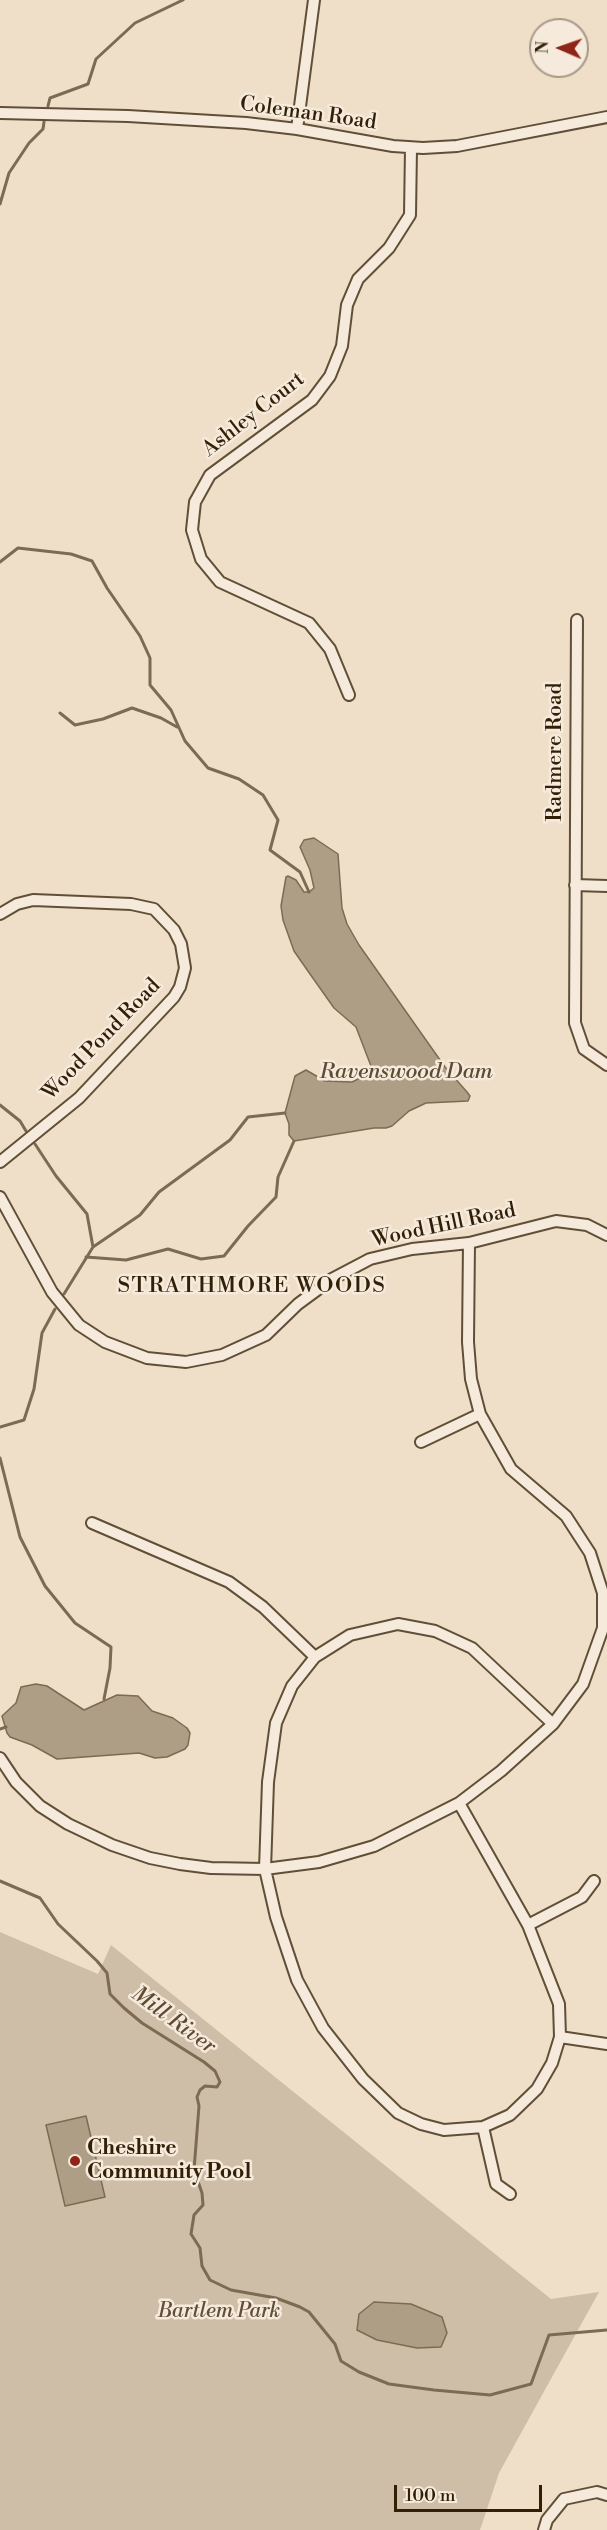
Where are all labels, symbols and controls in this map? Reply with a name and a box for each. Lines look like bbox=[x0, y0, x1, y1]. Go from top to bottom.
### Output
north arrow bbox=[529, 18, 589, 78]
text: N bbox=[533, 41, 553, 54]
street label: Coleman Road bbox=[238, 92, 378, 136]
street label: Ashley Court bbox=[198, 367, 310, 463]
street label: Radmere Road bbox=[543, 682, 569, 822]
street label: Wood Pond Road bbox=[37, 974, 167, 1106]
water label: Ravenswood Dam bbox=[319, 1060, 493, 1086]
street label: Wood Hill Road bbox=[370, 1198, 518, 1254]
district label: STRATHMORE WOODS bbox=[118, 1274, 386, 1300]
water label: Mill River bbox=[126, 1982, 220, 2060]
place label: Cheshire Community Pool bbox=[87, 2136, 251, 2186]
marker: Cheshire Community Pool bbox=[68, 2154, 82, 2168]
park label: Bartlem Park bbox=[158, 2299, 280, 2325]
scale bar bbox=[397, 2473, 546, 2511]
text: 100 m bbox=[405, 2484, 456, 2507]

